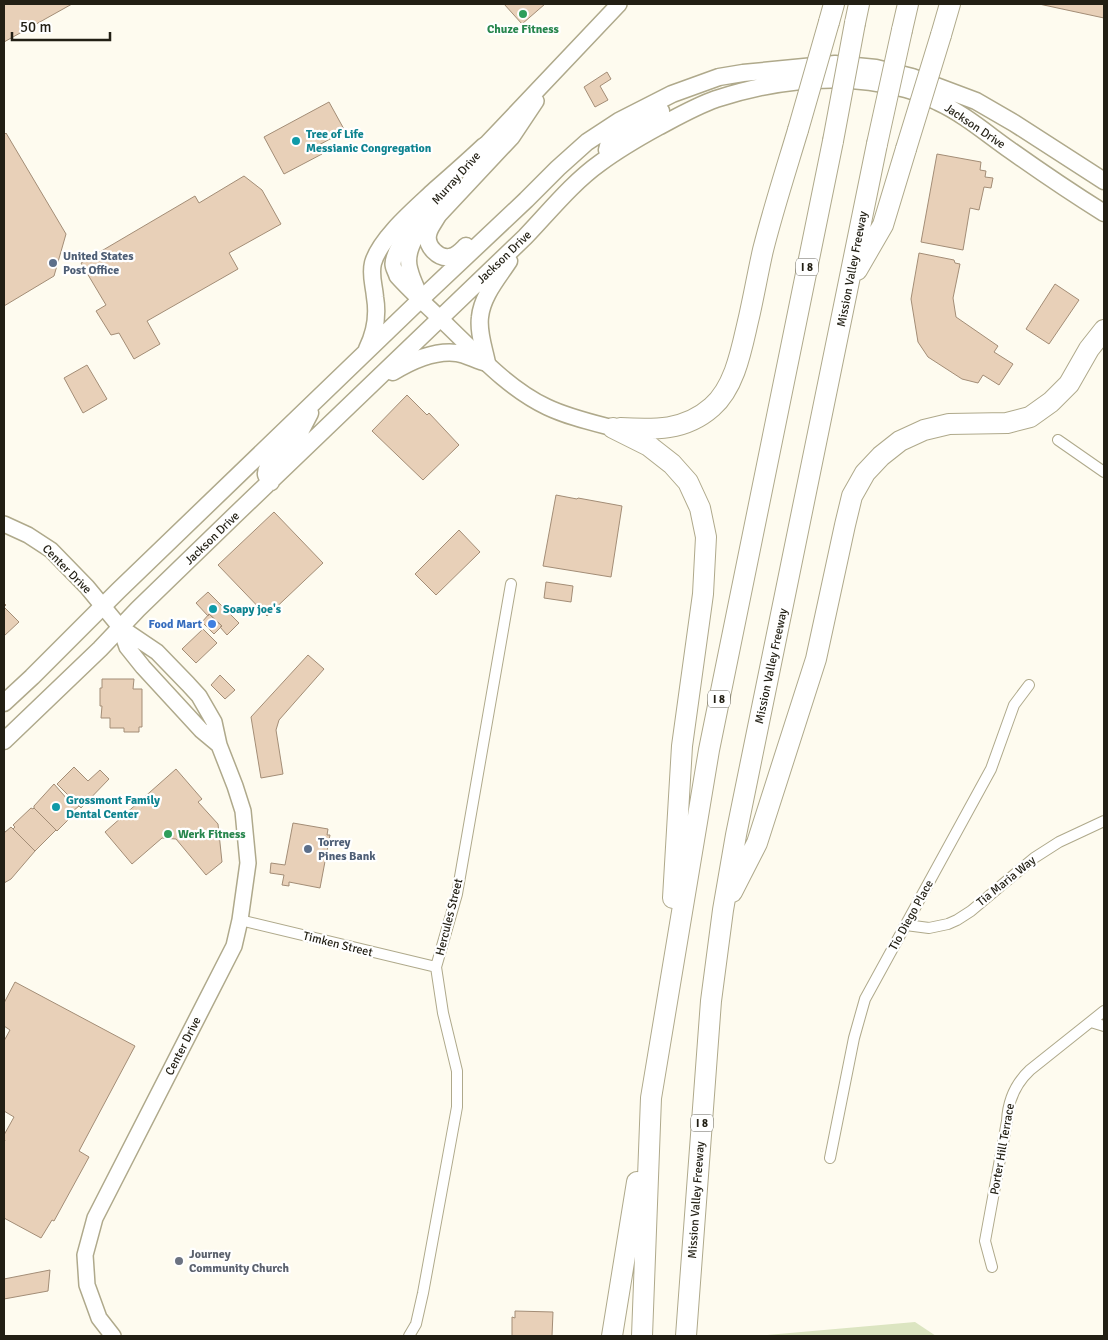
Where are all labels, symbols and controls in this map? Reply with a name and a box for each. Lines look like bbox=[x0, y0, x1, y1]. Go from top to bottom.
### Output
marker: Chuze Fitness bbox=[517, 8, 529, 20]
scale bar bbox=[12, 10, 110, 42]
text: 50 m bbox=[20, 18, 51, 36]
place label: Chuze Fitness bbox=[487, 22, 560, 37]
street label: Jackson Drive bbox=[941, 101, 1008, 152]
place label: Tree of Life Messianic Congregation bbox=[306, 127, 432, 156]
marker: Tree of Life Messianic Congregation bbox=[290, 135, 302, 147]
street label: Murray Drive bbox=[429, 149, 484, 208]
street label: Mission Valley Freeway bbox=[834, 210, 871, 328]
street label: Jackson Drive bbox=[474, 228, 535, 287]
place label: United States Post Office bbox=[63, 249, 134, 278]
marker: United States Post Office bbox=[47, 257, 59, 269]
road number: I 8 bbox=[796, 258, 818, 276]
street label: Jackson Drive bbox=[182, 509, 243, 568]
street label: Center Drive bbox=[39, 542, 94, 597]
place label: Soapy joe's bbox=[223, 602, 282, 617]
marker: Soapy joe's bbox=[207, 603, 219, 615]
street label: Mission Valley Freeway bbox=[752, 607, 791, 725]
place label: Food Mart bbox=[148, 617, 202, 632]
marker: Food Mart bbox=[206, 618, 218, 630]
road number: I 8 bbox=[708, 691, 730, 708]
place label: Grossmont Family Dental Center bbox=[66, 793, 160, 822]
marker: Grossmont Family Dental Center bbox=[50, 801, 62, 813]
place label: Werk Fitness bbox=[178, 827, 246, 842]
marker: Werk Fitness bbox=[162, 828, 174, 840]
place label: Torrey Pines Bank bbox=[318, 835, 376, 864]
marker: Torrey Pines Bank bbox=[302, 843, 314, 855]
street label: Tia Maria Way bbox=[974, 853, 1039, 910]
street label: Hercules Street bbox=[433, 877, 466, 957]
street label: Tio Diego Place bbox=[886, 877, 937, 953]
street label: Timken Street bbox=[302, 929, 374, 960]
street label: Center Drive bbox=[162, 1014, 205, 1078]
street label: Porter Hill Terrace bbox=[987, 1102, 1018, 1196]
road number: I 8 bbox=[691, 1114, 713, 1132]
street label: Mission Valley Freeway bbox=[685, 1140, 708, 1259]
place label: Journey Community Church bbox=[189, 1247, 290, 1276]
marker: Journey Community Church bbox=[173, 1255, 185, 1267]

